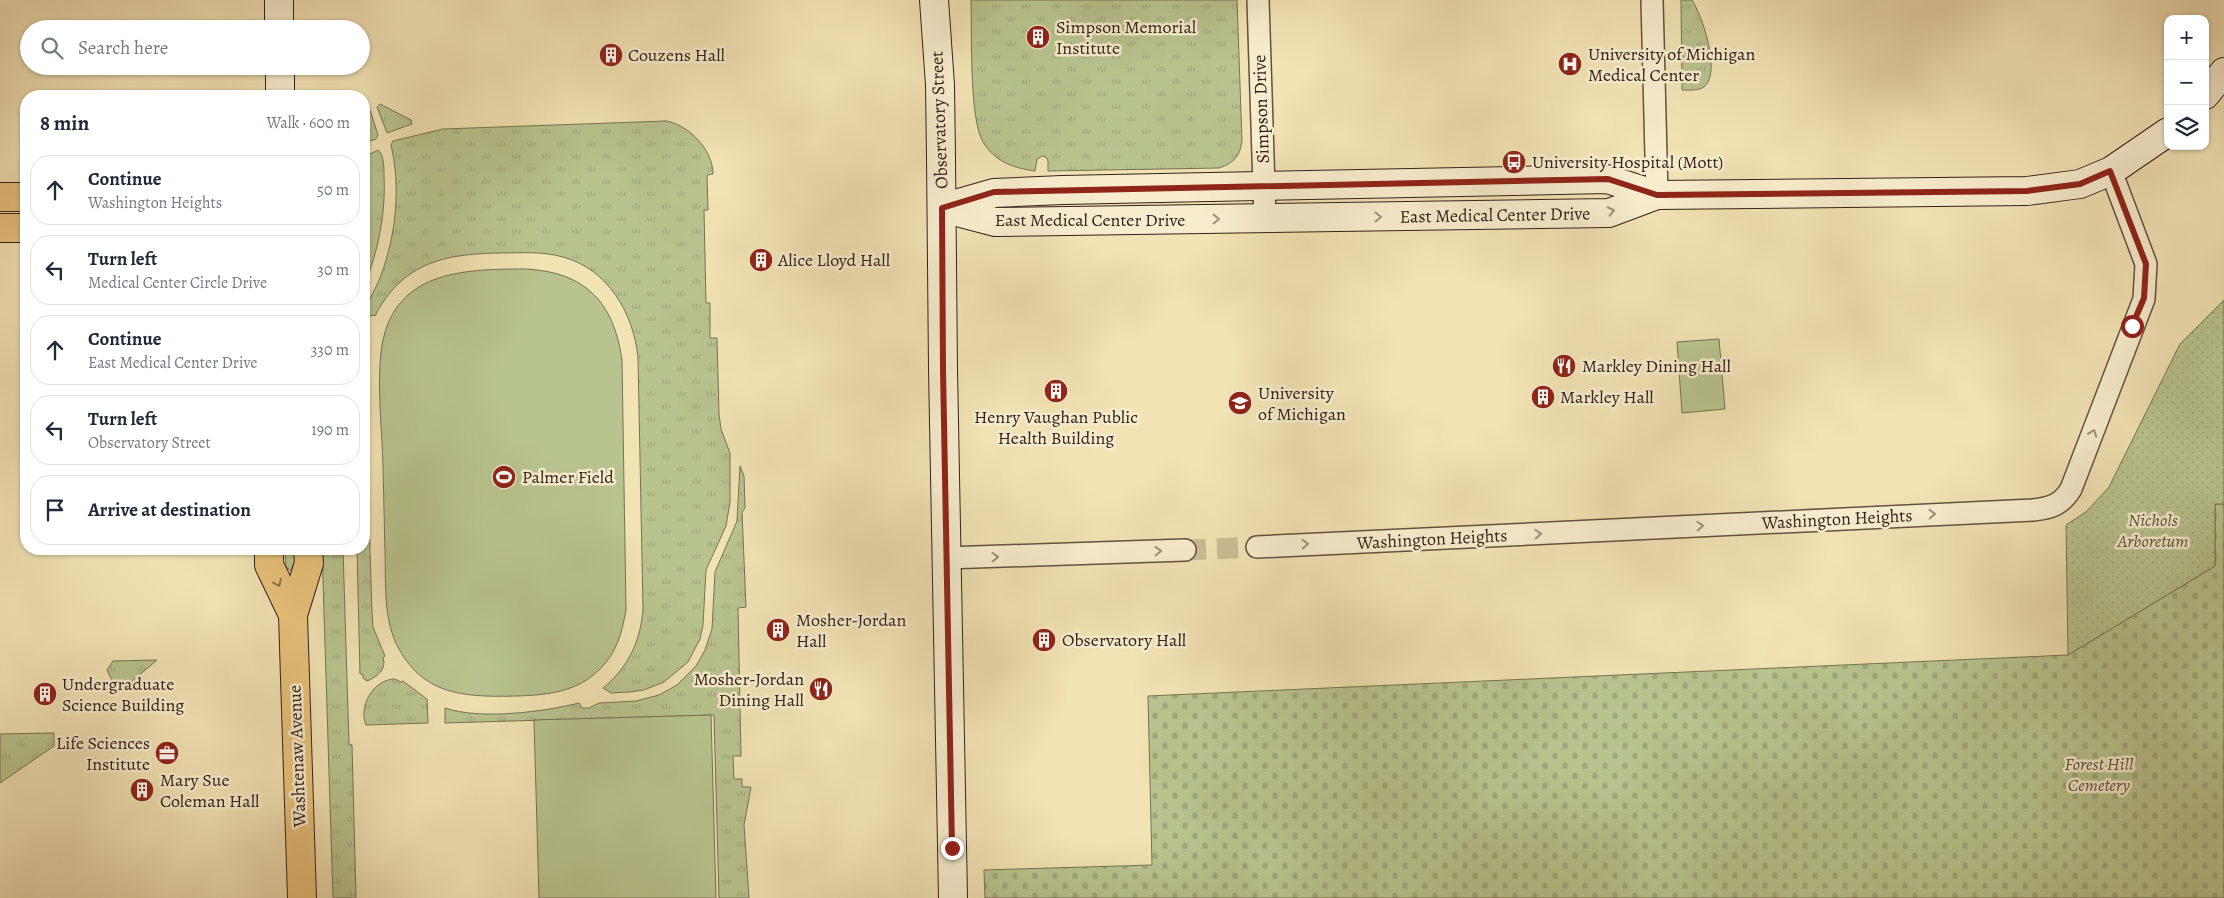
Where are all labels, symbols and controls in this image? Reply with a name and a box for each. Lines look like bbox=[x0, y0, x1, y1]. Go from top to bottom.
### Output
place label: Simpson Memorial Institute bbox=[1056, 15, 1197, 60]
map controls bbox=[2164, 15, 2209, 150]
button: + bbox=[2164, 15, 2209, 60]
search box bbox=[20, 20, 370, 75]
building icon: Simpson Memorial Institute bbox=[1025, 24, 1051, 50]
icon: search bbox=[38, 34, 66, 62]
text: Search here bbox=[78, 35, 168, 61]
building icon: Couzens Hall bbox=[598, 42, 624, 68]
place label: University of Michigan Medical Center bbox=[1588, 42, 1755, 87]
place label: Couzens Hall bbox=[628, 43, 726, 67]
street label: Observatory Street bbox=[925, 51, 953, 189]
hospital icon: University of Michigan Medical Center bbox=[1557, 51, 1583, 77]
street label: Simpson Drive bbox=[1247, 54, 1275, 164]
button: − bbox=[2164, 60, 2209, 105]
button: layers bbox=[2164, 105, 2209, 150]
text: 8 min bbox=[40, 109, 89, 137]
text: Walk · 600 m bbox=[267, 112, 350, 134]
bus stop icon: University Hospital (Mott) bbox=[1501, 149, 1527, 175]
place label: University Hospital (Mott) bbox=[1532, 150, 1723, 174]
text: Continue bbox=[88, 166, 162, 192]
icon: ahead bbox=[41, 176, 69, 204]
text: 50 m bbox=[317, 179, 349, 201]
text: Washington Heights bbox=[88, 192, 222, 214]
street label: East Medical Center Drive bbox=[1400, 201, 1590, 229]
one-way arrow bbox=[1606, 206, 1615, 217]
street label: East Medical Center Drive bbox=[995, 208, 1185, 232]
one-way arrow bbox=[1375, 212, 1383, 222]
one-way arrow bbox=[1212, 214, 1220, 225]
text: Turn left bbox=[88, 246, 157, 272]
building icon: Alice Lloyd Hall bbox=[748, 247, 774, 273]
place label: Alice Lloyd Hall bbox=[777, 248, 891, 272]
icon: left bbox=[41, 256, 69, 284]
text: 30 m bbox=[317, 259, 349, 281]
text: Medical Center Circle Drive bbox=[88, 272, 267, 294]
route start bbox=[2121, 315, 2144, 338]
text: Continue bbox=[88, 326, 162, 352]
icon: ahead bbox=[41, 336, 69, 364]
text: 330 m bbox=[311, 339, 349, 361]
text: East Medical Center Drive bbox=[88, 352, 257, 374]
restaurant icon: Markley Dining Hall bbox=[1551, 353, 1577, 379]
place label: Markley Dining Hall bbox=[1582, 354, 1731, 378]
building icon: Henry Vaughan Public Health Building bbox=[1043, 378, 1069, 404]
place label: University of Michigan bbox=[1258, 381, 1346, 426]
building icon: Markley Hall bbox=[1530, 384, 1556, 410]
place label: Markley Hall bbox=[1560, 385, 1654, 409]
school or university icon: University of Michigan bbox=[1227, 390, 1253, 416]
place label: Henry Vaughan Public Health Building bbox=[974, 405, 1138, 450]
text: Turn left bbox=[88, 406, 157, 432]
icon: left bbox=[41, 416, 69, 444]
text: 190 m bbox=[311, 419, 349, 441]
one-way arrow bbox=[2087, 429, 2097, 438]
text: Observatory Street bbox=[88, 432, 211, 454]
sports icon: Palmer Field bbox=[491, 464, 517, 490]
place label: Palmer Field bbox=[522, 465, 614, 489]
icon: arrive bbox=[41, 496, 69, 524]
text: Arrive at destination bbox=[88, 497, 251, 523]
street label: Washington Heights bbox=[1760, 503, 1913, 535]
park label: Nichols Arboretum bbox=[2116, 508, 2189, 553]
one-way arrow bbox=[1928, 509, 1936, 519]
one-way arrow bbox=[1696, 521, 1704, 531]
street label: Washington Heights bbox=[1355, 523, 1508, 555]
one-way arrow bbox=[1534, 528, 1542, 539]
one-way arrow bbox=[1302, 539, 1310, 550]
one-way arrow bbox=[1154, 546, 1162, 557]
one-way arrow bbox=[992, 552, 999, 562]
one-way arrow bbox=[271, 577, 281, 586]
place label: Mosher-Jordan Hall bbox=[796, 608, 906, 653]
building icon: Mosher-Jordan Hall bbox=[765, 617, 791, 643]
building icon: Observatory Hall bbox=[1031, 627, 1057, 653]
place label: Observatory Hall bbox=[1062, 628, 1187, 652]
place label: Mosher-Jordan Dining Hall bbox=[694, 667, 805, 712]
place label: Undergraduate Science Building bbox=[62, 672, 184, 717]
restaurant icon: Mosher-Jordan Dining Hall bbox=[808, 676, 834, 702]
building icon: Undergraduate Science Building bbox=[32, 681, 58, 707]
street label: Washtenaw Avenue bbox=[283, 684, 312, 829]
place label: Life Sciences Institute bbox=[56, 731, 150, 776]
office icon: Life Sciences Institute bbox=[154, 740, 180, 766]
park label: Forest Hill Cemetery bbox=[2065, 752, 2134, 797]
place label: Mary Sue Coleman Hall bbox=[160, 768, 260, 813]
building icon: Mary Sue Coleman Hall bbox=[129, 777, 155, 803]
route end bbox=[941, 837, 964, 860]

